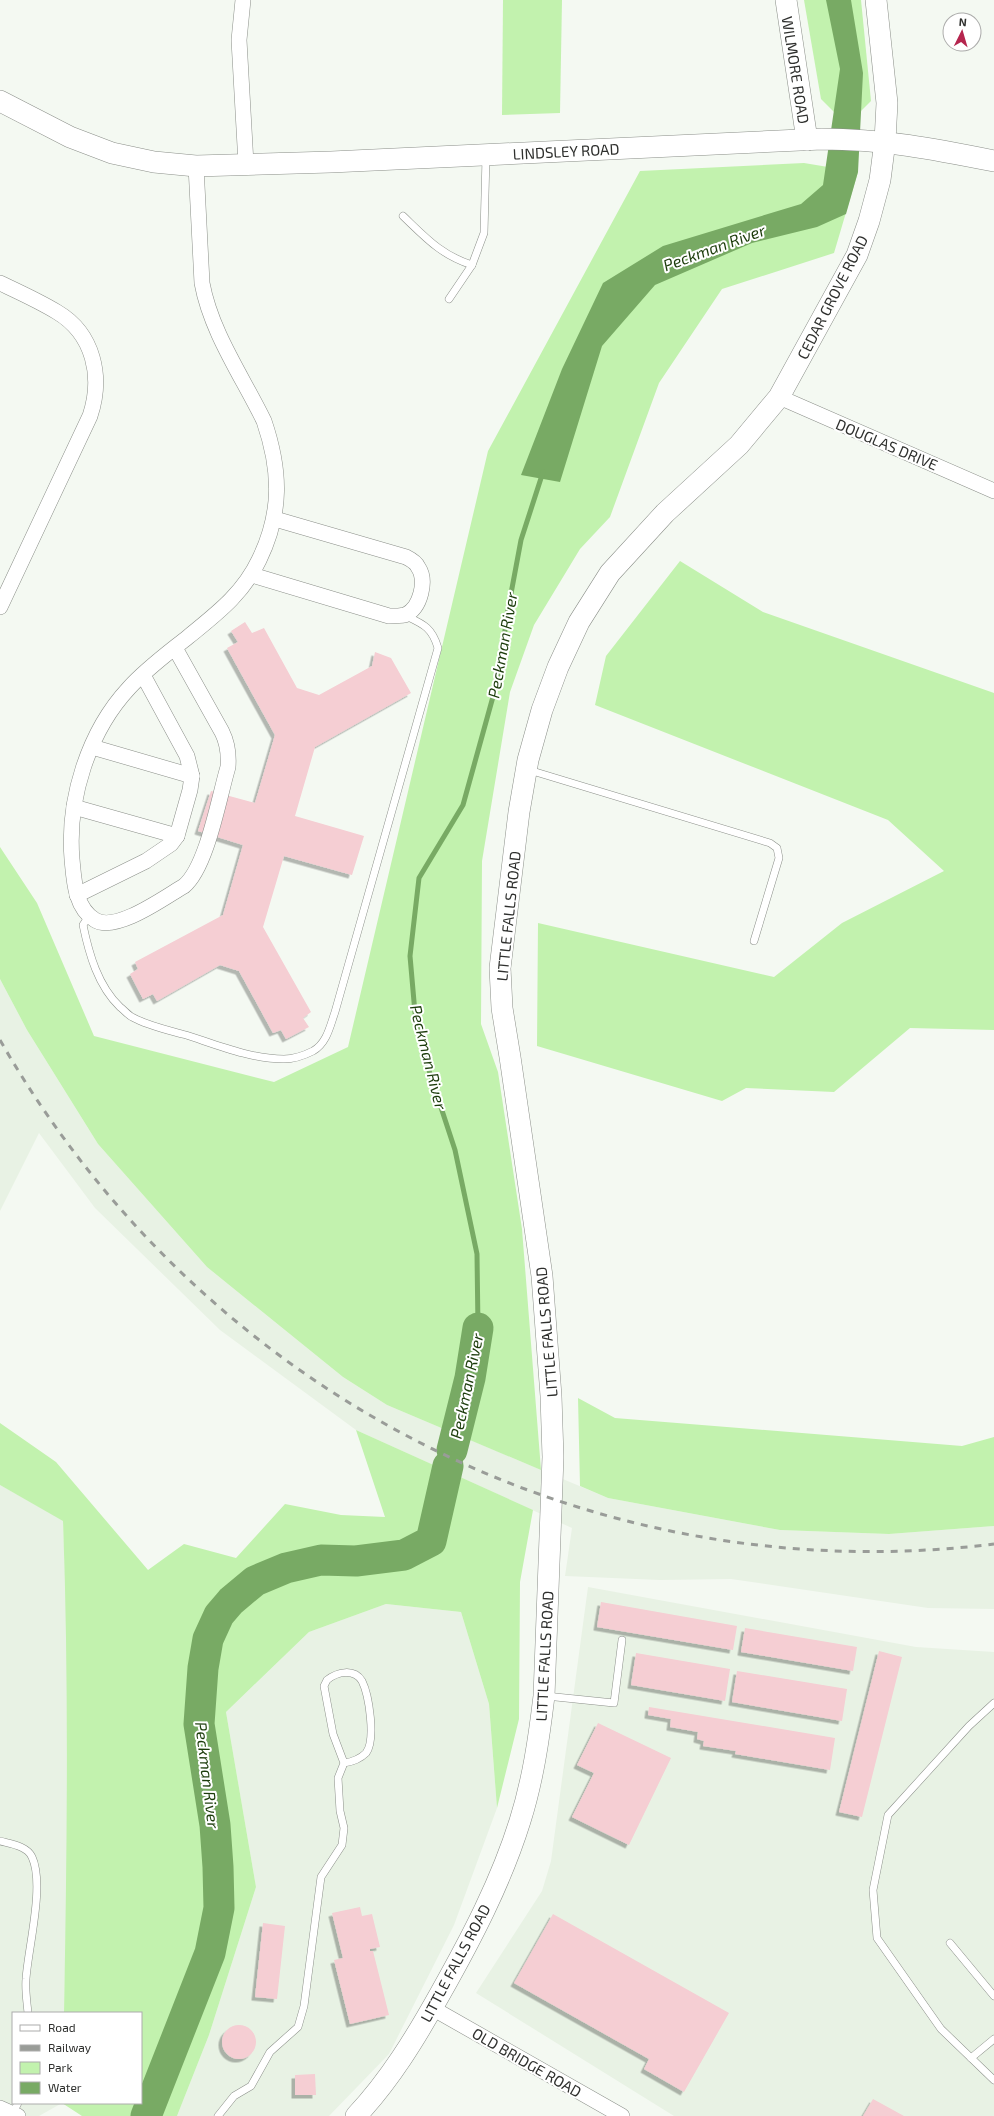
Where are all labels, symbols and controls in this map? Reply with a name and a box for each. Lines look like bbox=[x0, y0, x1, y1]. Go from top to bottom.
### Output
north arrow bbox=[942, 12, 982, 52]
street label: WILMORE ROAD bbox=[779, 15, 813, 125]
text: N bbox=[958, 15, 967, 28]
street label: LINDSLEY ROAD bbox=[512, 139, 620, 163]
water label: Peckman River bbox=[660, 220, 768, 274]
street label: CEDAR GROVE ROAD bbox=[793, 232, 871, 362]
street label: DOUGLAS DRIVE bbox=[833, 414, 941, 474]
water label: Peckman River bbox=[483, 590, 521, 699]
street label: LITTLE FALLS ROAD bbox=[492, 850, 524, 982]
water label: Peckman River bbox=[407, 1003, 451, 1112]
street label: LITTLE FALLS ROAD bbox=[531, 1266, 561, 1398]
water label: Peckman River bbox=[446, 1331, 487, 1440]
street label: LITTLE FALLS ROAD bbox=[532, 1590, 556, 1722]
water label: Peckman River bbox=[192, 1721, 224, 1830]
street label: LITTLE FALLS ROAD bbox=[416, 1901, 494, 2025]
legend bbox=[12, 2012, 142, 2104]
text: Road bbox=[48, 2020, 76, 2034]
street label: OLD BRIDGE ROAD bbox=[469, 2023, 585, 2101]
text: Railway bbox=[48, 2040, 92, 2054]
text: Park bbox=[48, 2060, 73, 2074]
text: Water bbox=[48, 2080, 82, 2094]

